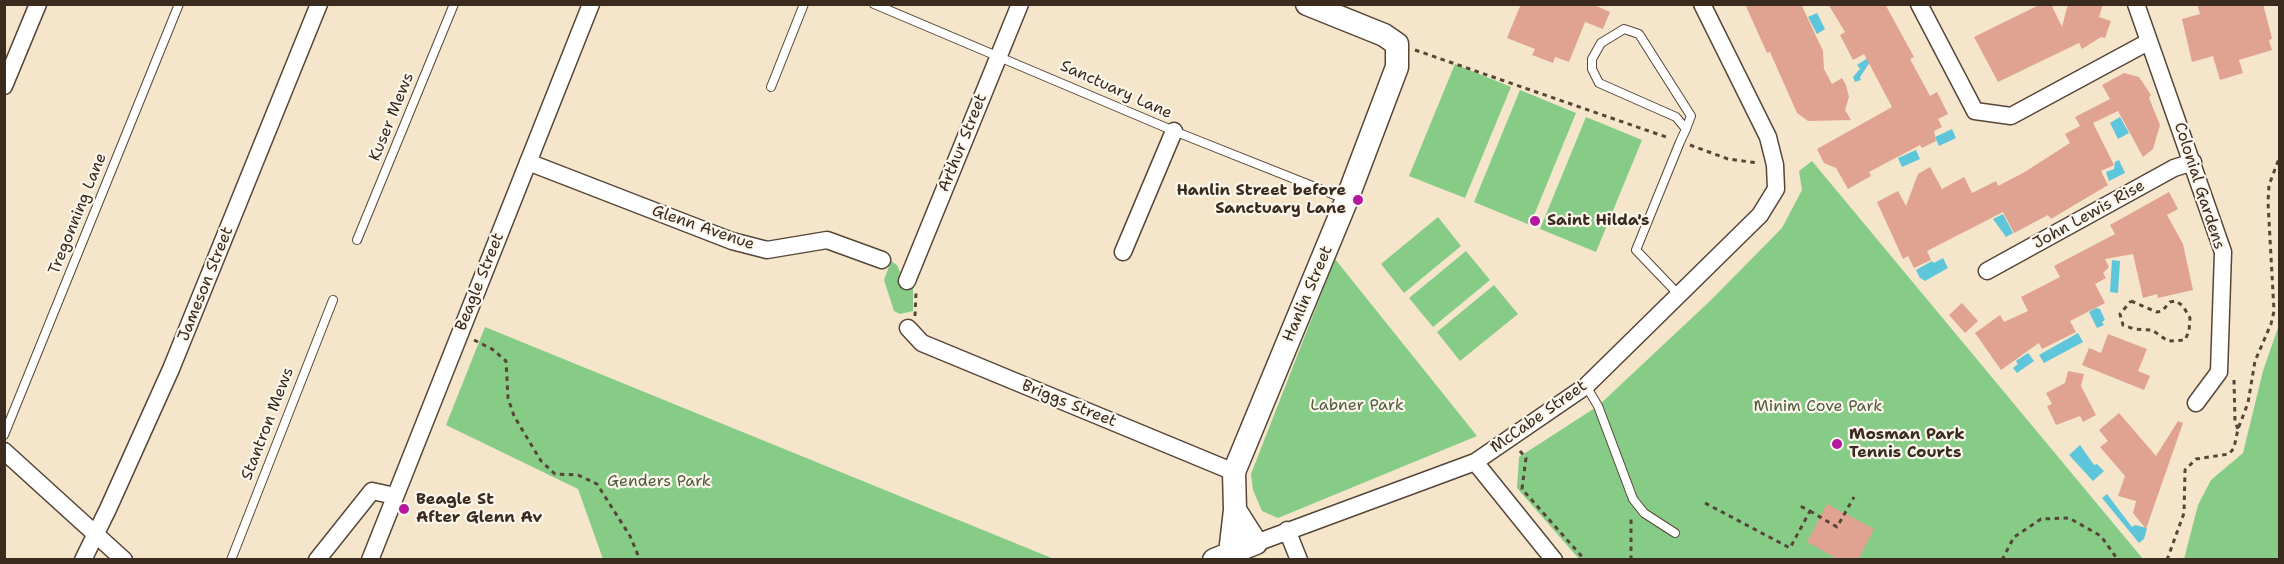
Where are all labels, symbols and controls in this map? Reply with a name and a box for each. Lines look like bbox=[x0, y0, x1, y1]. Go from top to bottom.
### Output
street label: Sanctuary Lane bbox=[1057, 57, 1175, 123]
street label: Kuser Mews bbox=[366, 70, 418, 164]
street label: Arthur Street bbox=[935, 91, 991, 195]
street label: Colonial Gardens bbox=[2169, 120, 2229, 252]
street label: Tregonning Lane bbox=[45, 150, 111, 278]
street label: John Lewis Rise bbox=[2030, 176, 2148, 254]
place label: Hanlin Street before Sanctuary Lane bbox=[1176, 181, 1346, 219]
marker: Hanlin Street before Sanctuary Lane bbox=[1351, 193, 1365, 207]
street label: Glenn Avenue bbox=[649, 201, 757, 255]
place label: Saint Hilda's bbox=[1547, 211, 1649, 231]
marker: Saint Hilda's bbox=[1528, 214, 1542, 228]
street label: Jameson Street bbox=[174, 224, 238, 344]
street label: Beagle Street bbox=[452, 230, 508, 334]
street label: Hanlin Street bbox=[1279, 243, 1337, 345]
street label: Stantron Mews bbox=[238, 365, 298, 483]
street label: Briggs Street bbox=[1019, 376, 1119, 432]
street label: McCabe Street bbox=[1487, 377, 1591, 457]
park label: Labner Park bbox=[1310, 396, 1404, 416]
park label: Minim Cove Park bbox=[1754, 397, 1882, 417]
place label: Mosman Park Tennis Courts bbox=[1849, 425, 1965, 463]
marker: Mosman Park Tennis Courts bbox=[1830, 437, 1844, 451]
park label: Genders Park bbox=[607, 472, 711, 492]
place label: Beagle St After Glenn Av bbox=[416, 490, 542, 528]
marker: Beagle St After Glenn Av bbox=[397, 502, 411, 516]

